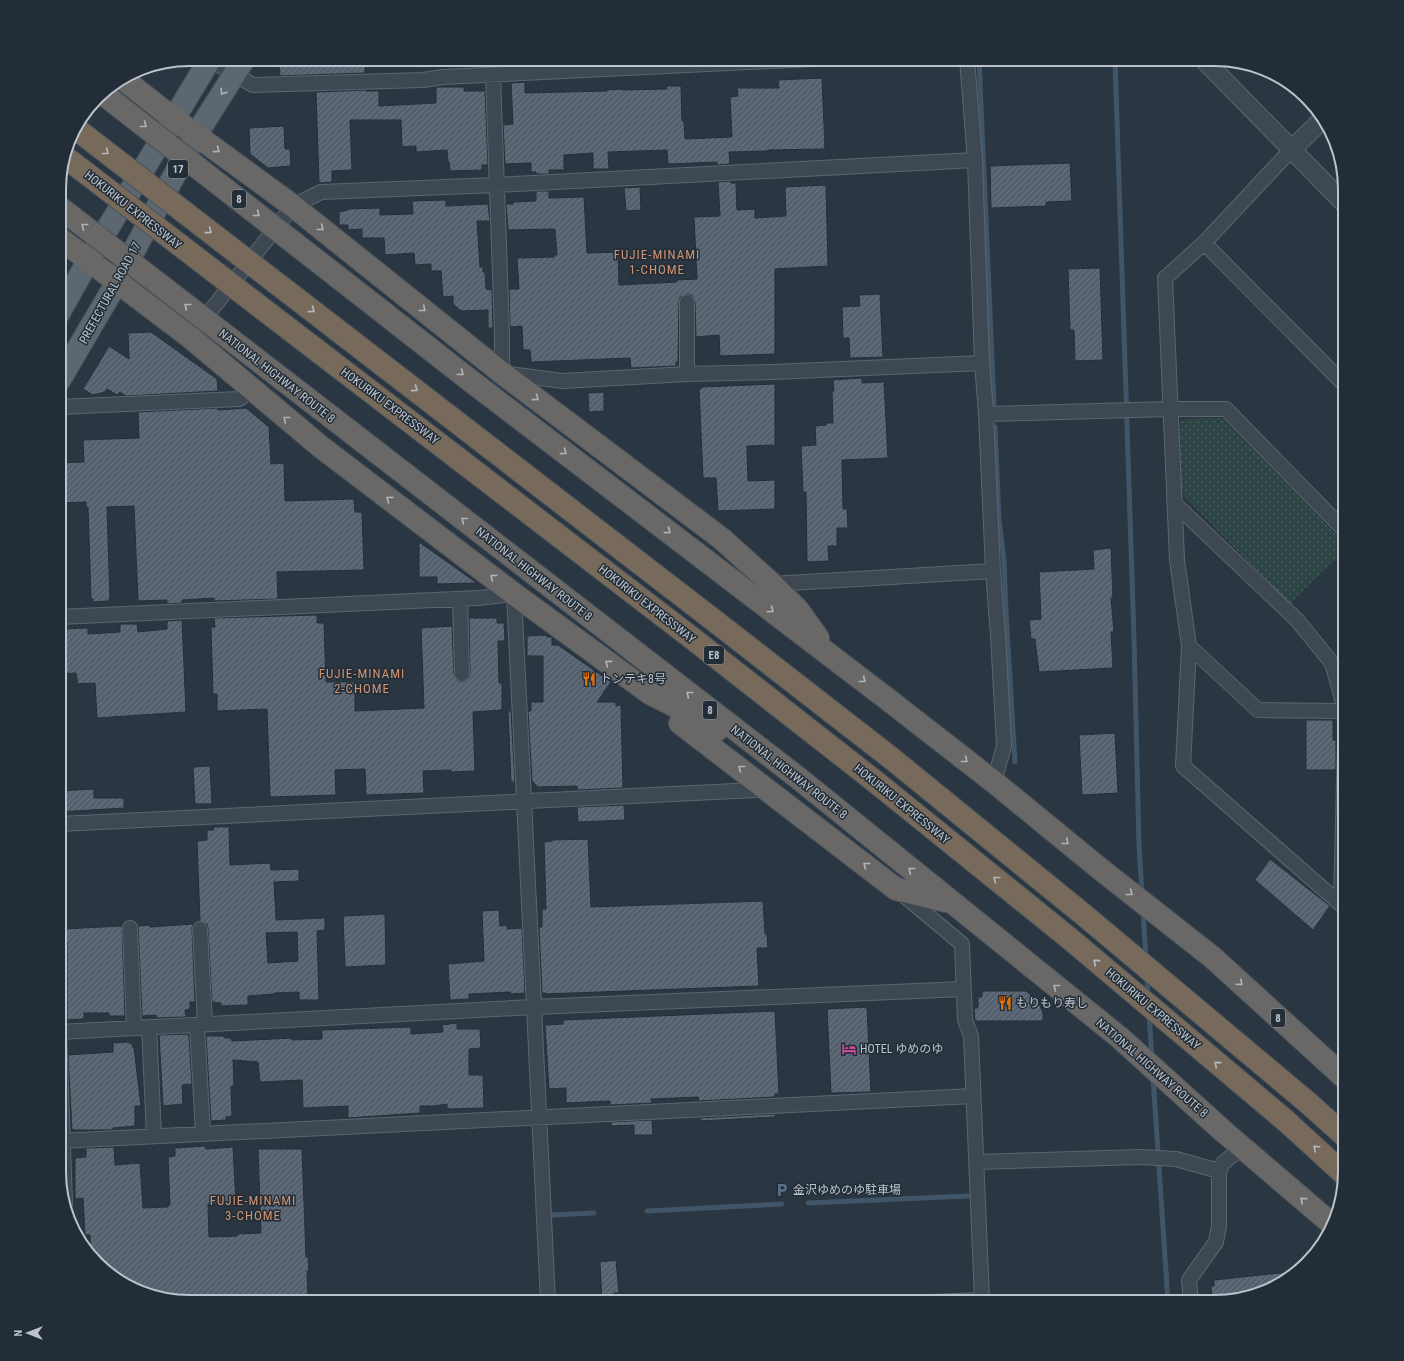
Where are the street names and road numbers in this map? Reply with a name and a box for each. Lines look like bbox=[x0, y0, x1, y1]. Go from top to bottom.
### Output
road number: 17 bbox=[168, 160, 188, 178]
street label: HOKURIKU EXPRESSWAY bbox=[82, 168, 185, 253]
road number: 8 bbox=[232, 190, 246, 208]
street label: PREFECTURAL ROAD 17 bbox=[76, 240, 144, 346]
street label: NATIONAL HIGHWAY ROUTE 8 bbox=[216, 326, 338, 426]
street label: HOKURIKU EXPRESSWAY bbox=[338, 365, 442, 448]
street label: NATIONAL HIGHWAY ROUTE 8 bbox=[473, 524, 595, 624]
street label: HOKURIKU EXPRESSWAY bbox=[596, 562, 699, 647]
road number: E8 bbox=[704, 646, 724, 664]
road number: 8 bbox=[703, 701, 717, 719]
street label: NATIONAL HIGHWAY ROUTE 8 bbox=[728, 722, 850, 822]
street label: HOKURIKU EXPRESSWAY bbox=[851, 761, 953, 847]
street label: HOKURIKU EXPRESSWAY bbox=[1103, 965, 1204, 1053]
road number: 8 bbox=[1271, 1009, 1285, 1027]
street label: NATIONAL HIGHWAY ROUTE 8 bbox=[1093, 1016, 1211, 1120]

